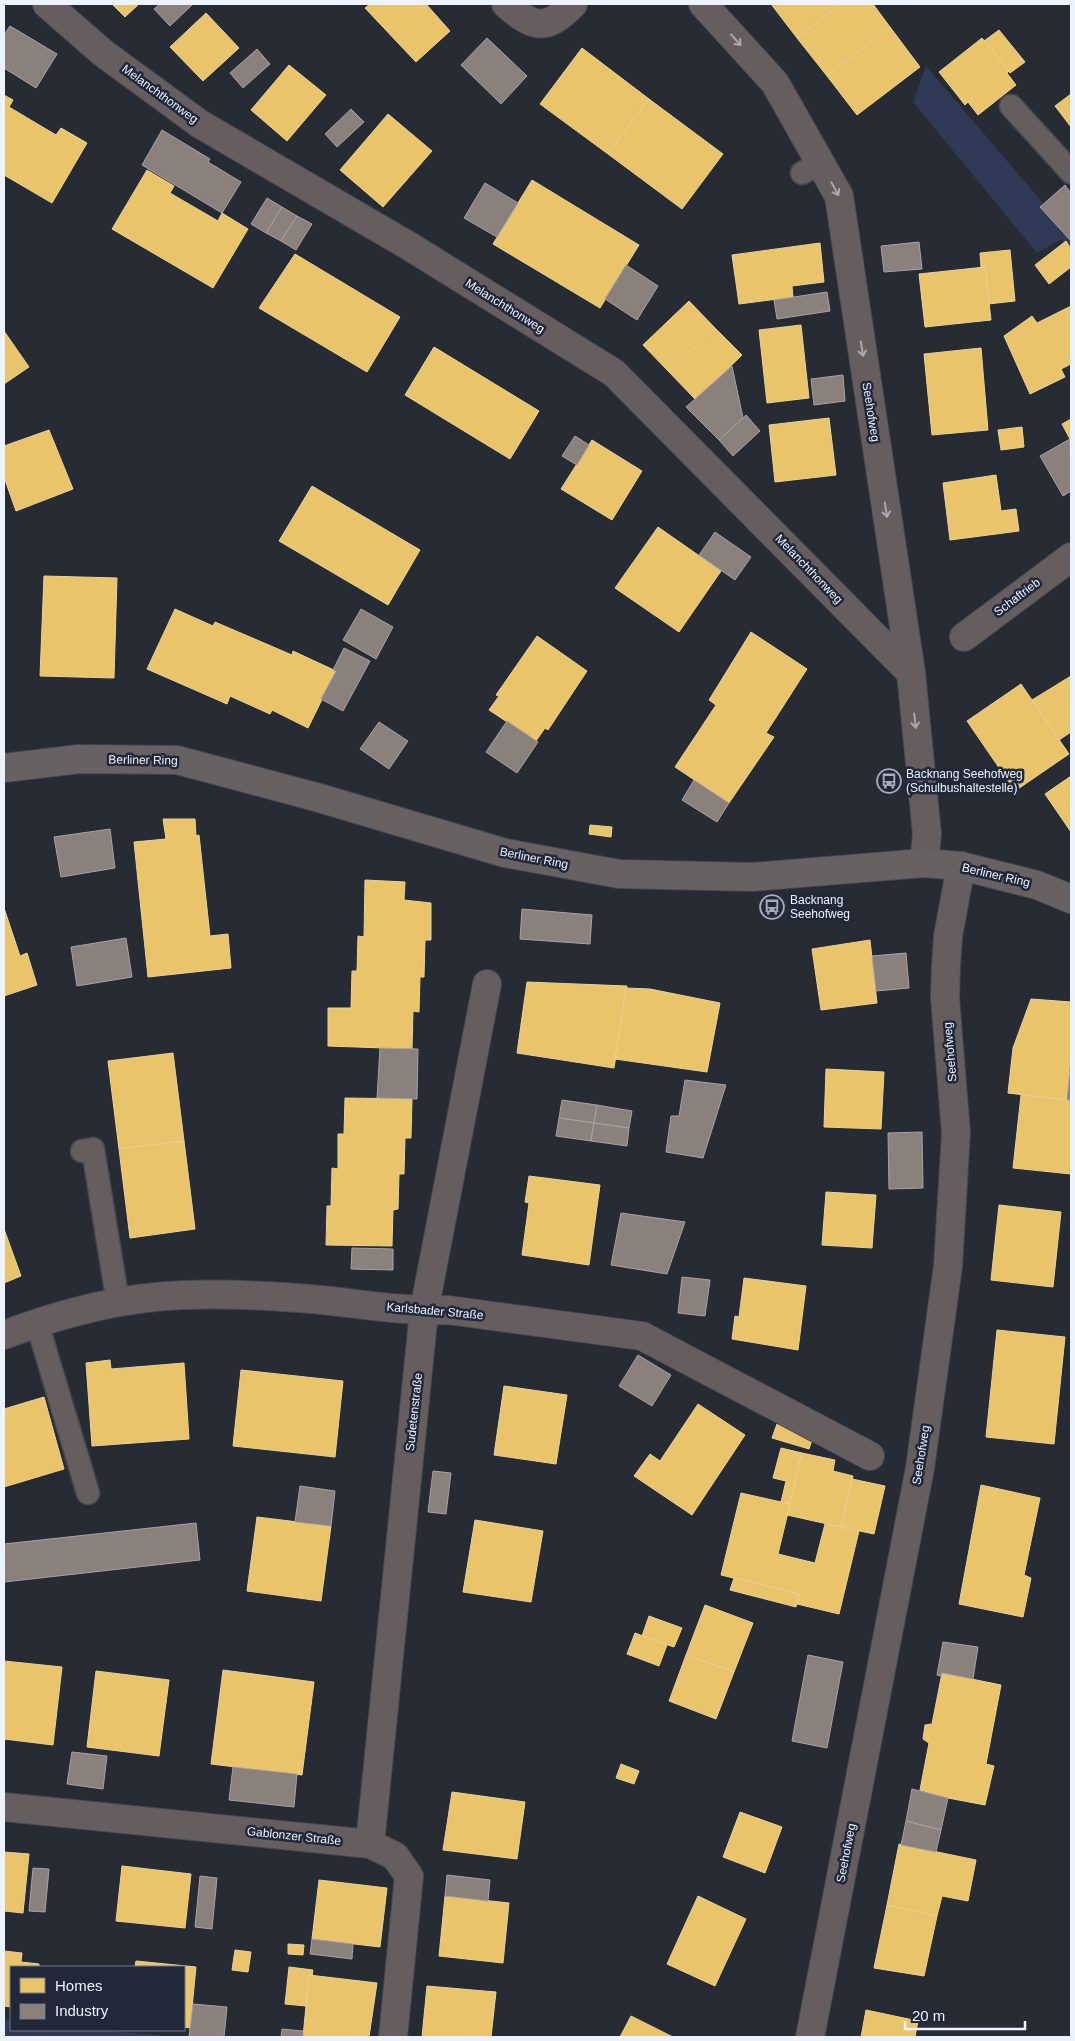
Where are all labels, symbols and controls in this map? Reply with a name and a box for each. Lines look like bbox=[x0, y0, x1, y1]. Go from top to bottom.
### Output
one-way arrow bbox=[730, 33, 742, 46]
street label: Melanchthonweg bbox=[119, 62, 201, 126]
one-way arrow bbox=[830, 182, 840, 197]
street label: Melanchthonweg bbox=[463, 276, 547, 336]
one-way arrow bbox=[857, 341, 867, 357]
street label: Seehofweg bbox=[859, 381, 883, 443]
one-way arrow bbox=[881, 501, 891, 517]
street label: Melanchthonweg bbox=[772, 532, 846, 606]
street label: Schaftrieb bbox=[991, 575, 1043, 619]
one-way arrow bbox=[911, 713, 920, 729]
street label: Berliner Ring bbox=[108, 752, 178, 768]
place label: Backnang Seehofweg (Schulbushaltestelle) bbox=[906, 767, 1023, 795]
bus stop icon: Backnang Seehofweg (Schulbushaltestelle) bbox=[876, 768, 902, 794]
street label: Berliner Ring bbox=[499, 845, 569, 871]
street label: Berliner Ring bbox=[961, 860, 1031, 890]
place label: Backnang Seehofweg bbox=[790, 893, 850, 921]
bus stop icon: Backnang Seehofweg bbox=[759, 894, 785, 920]
street label: Seehofweg bbox=[940, 1021, 960, 1083]
street label: Karlsbader Straße bbox=[386, 1300, 484, 1322]
street label: Sudetenstraße bbox=[403, 1372, 425, 1452]
street label: Seehofweg bbox=[909, 1424, 933, 1486]
street label: Seehofweg bbox=[833, 1822, 859, 1884]
street label: Gablonzer Straße bbox=[246, 1824, 342, 1848]
legend bbox=[10, 1966, 185, 2031]
text: Homes bbox=[55, 1977, 103, 1994]
scale bar bbox=[905, 1998, 1025, 2030]
text: Industry bbox=[55, 2002, 109, 2019]
text: 20 m bbox=[912, 2007, 945, 2024]

